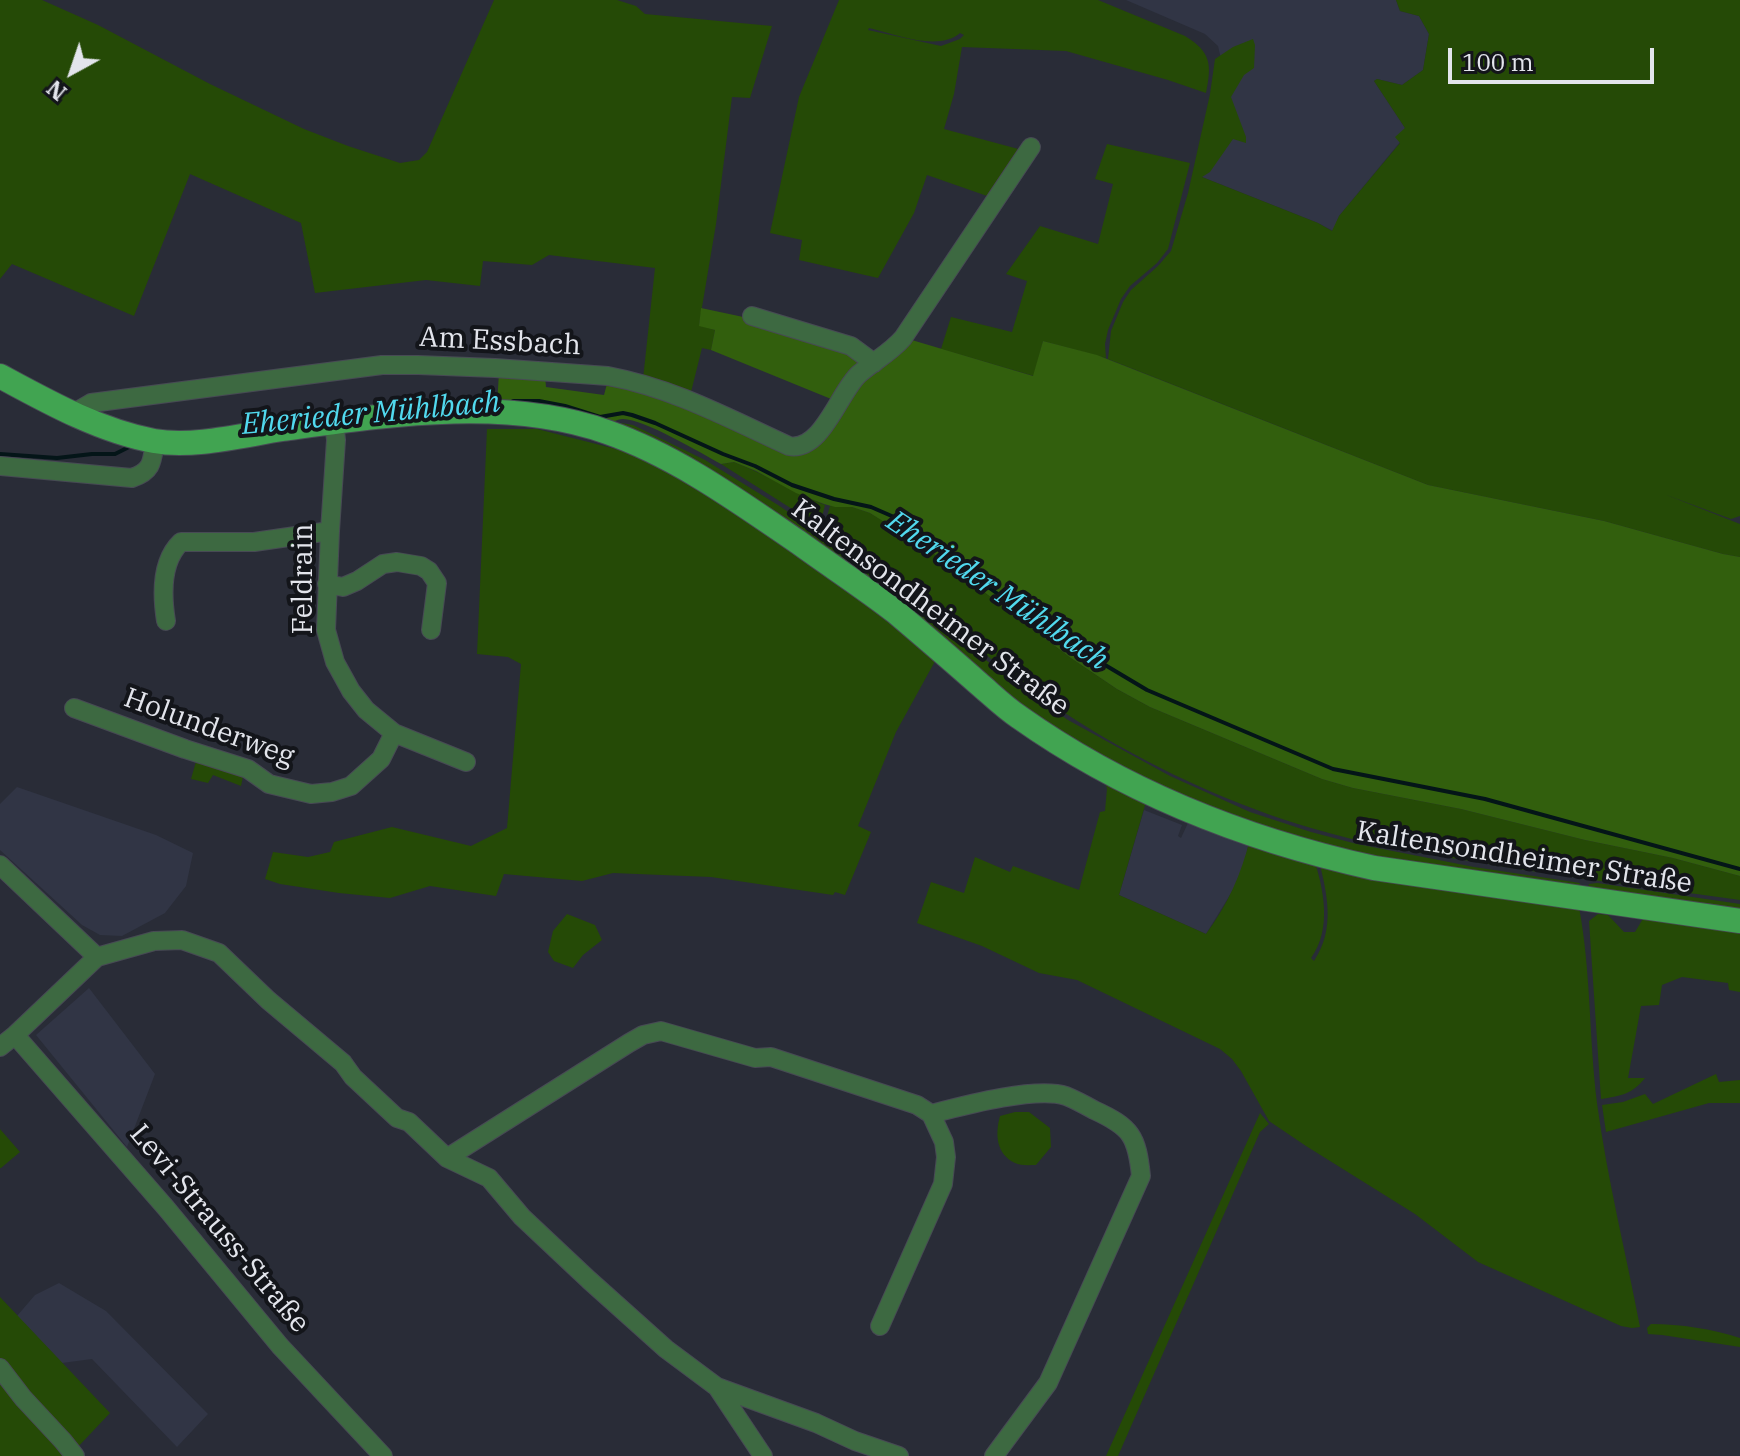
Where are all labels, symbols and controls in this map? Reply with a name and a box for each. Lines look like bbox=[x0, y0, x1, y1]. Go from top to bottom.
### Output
north arrow bbox=[32, 32, 112, 112]
scale bar bbox=[1452, 32, 1658, 82]
text: 100 m bbox=[1462, 46, 1534, 78]
text: N bbox=[40, 74, 72, 107]
street label: Am Essbach bbox=[418, 321, 582, 363]
water label: Eherieder Mühlbach bbox=[240, 385, 502, 443]
street label: Kaltensondheimer Straße bbox=[784, 493, 1076, 723]
water label: Eherieder Mühlbach bbox=[879, 504, 1115, 678]
street label: Feldrain bbox=[287, 523, 321, 635]
street label: Holunderweg bbox=[119, 682, 299, 774]
street label: Kaltensondheimer Straße bbox=[1354, 815, 1694, 901]
street label: Levi-Strauss-Straße bbox=[122, 1118, 316, 1340]

